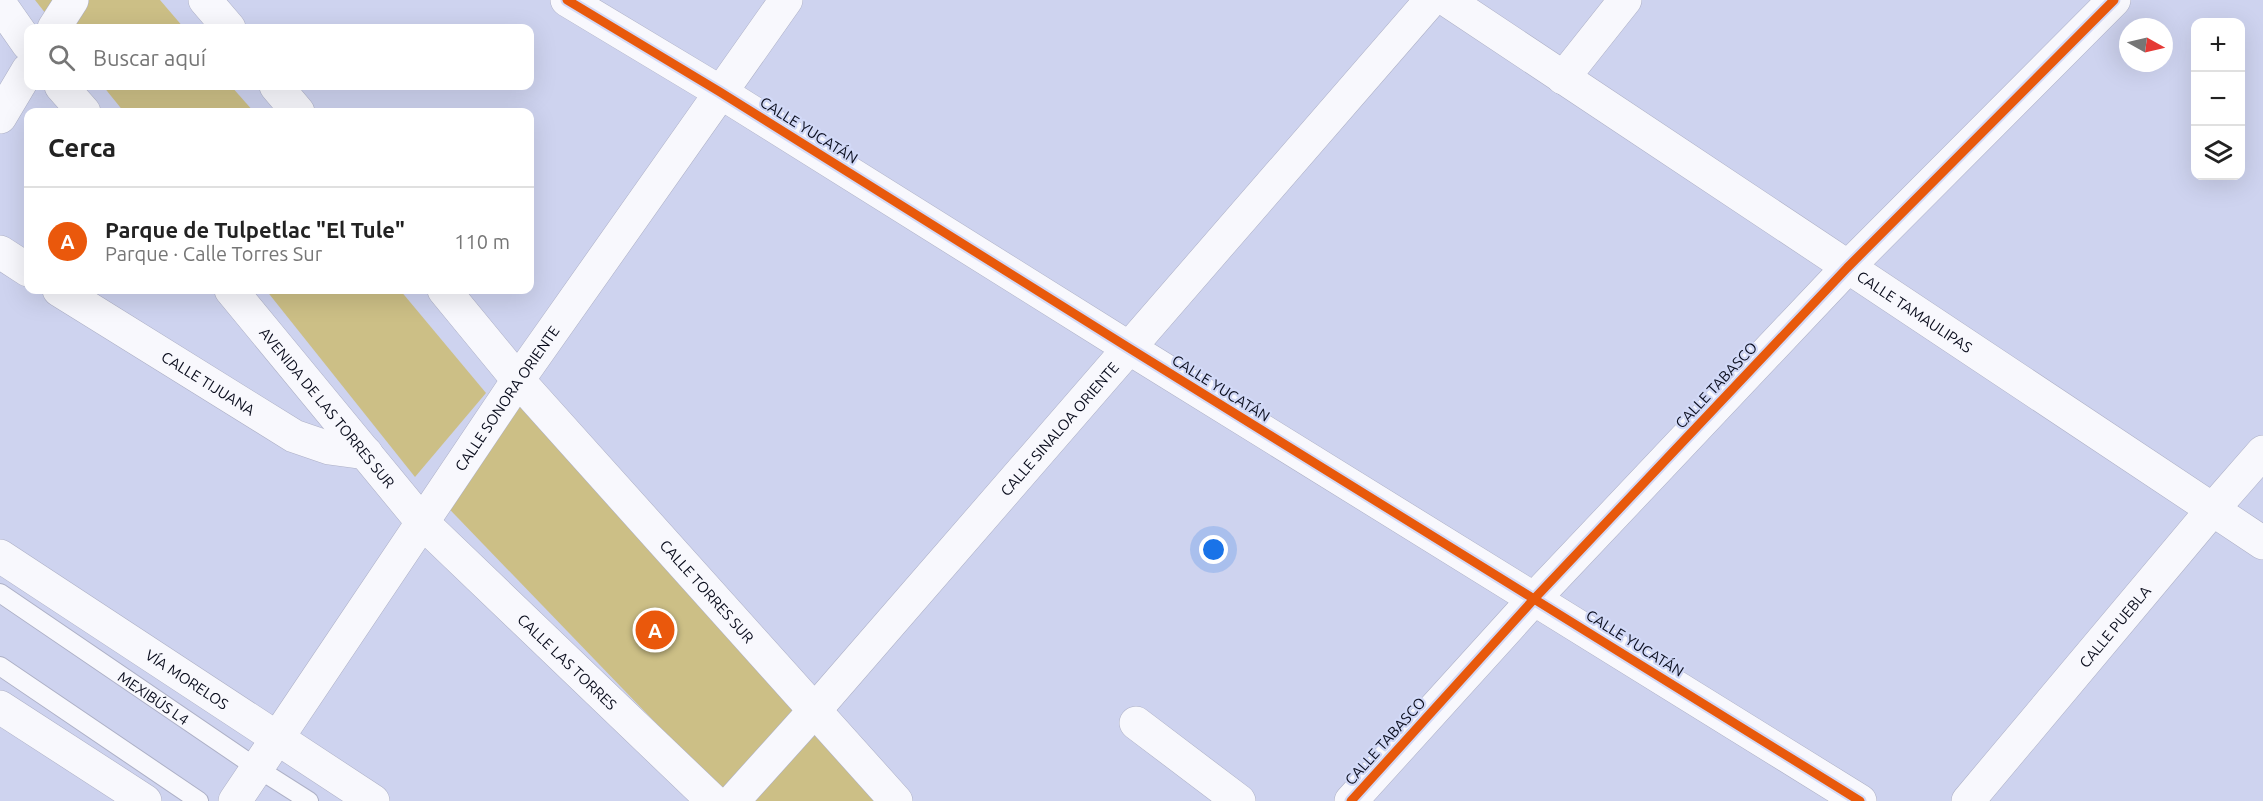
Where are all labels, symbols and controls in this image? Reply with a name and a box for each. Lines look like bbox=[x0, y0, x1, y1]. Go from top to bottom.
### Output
north arrow bbox=[2119, 18, 2173, 72]
map controls bbox=[2191, 18, 2245, 180]
button: + bbox=[2191, 18, 2245, 72]
search box bbox=[24, 24, 534, 90]
icon: search bbox=[45, 41, 78, 74]
text: Buscar aquí bbox=[93, 45, 206, 70]
button: − bbox=[2191, 72, 2245, 126]
street label: CALLE YUCATÁN bbox=[757, 93, 861, 167]
button: layers bbox=[2191, 126, 2245, 180]
text: Cerca bbox=[48, 133, 116, 162]
text: Parque de Tulpetlac "El Tule" bbox=[105, 217, 405, 242]
text: A bbox=[60, 230, 75, 253]
text: 110 m bbox=[454, 230, 510, 253]
text: Parque · Calle Torres Sur bbox=[105, 242, 322, 265]
street label: CALLE TAMAULIPAS bbox=[1854, 267, 1976, 356]
street label: CALLE SONORA ORIENTE bbox=[451, 322, 562, 474]
street label: AVENIDA DE LAS TORRES SUR bbox=[257, 324, 399, 491]
street label: CALLE TABASCO bbox=[1672, 338, 1760, 432]
street label: CALLE TIJUANA bbox=[159, 348, 258, 418]
street label: CALLE YUCATÁN bbox=[1169, 351, 1273, 425]
street label: CALLE SINALOA ORIENTE bbox=[997, 358, 1122, 499]
your location bbox=[1199, 535, 1228, 564]
street label: CALLE TORRES SUR bbox=[656, 536, 758, 646]
street label: CALLE PUEBLA bbox=[2075, 582, 2154, 671]
street label: CALLE YUCATÁN bbox=[1583, 606, 1687, 680]
pin: A bbox=[636, 608, 674, 652]
street label: CALLE LAS TORRES bbox=[514, 610, 621, 713]
street label: VÍA MORELOS bbox=[143, 646, 232, 712]
street label: MEXIBÚS L4 bbox=[115, 668, 192, 728]
street label: CALLE TABASCO bbox=[1341, 694, 1429, 788]

